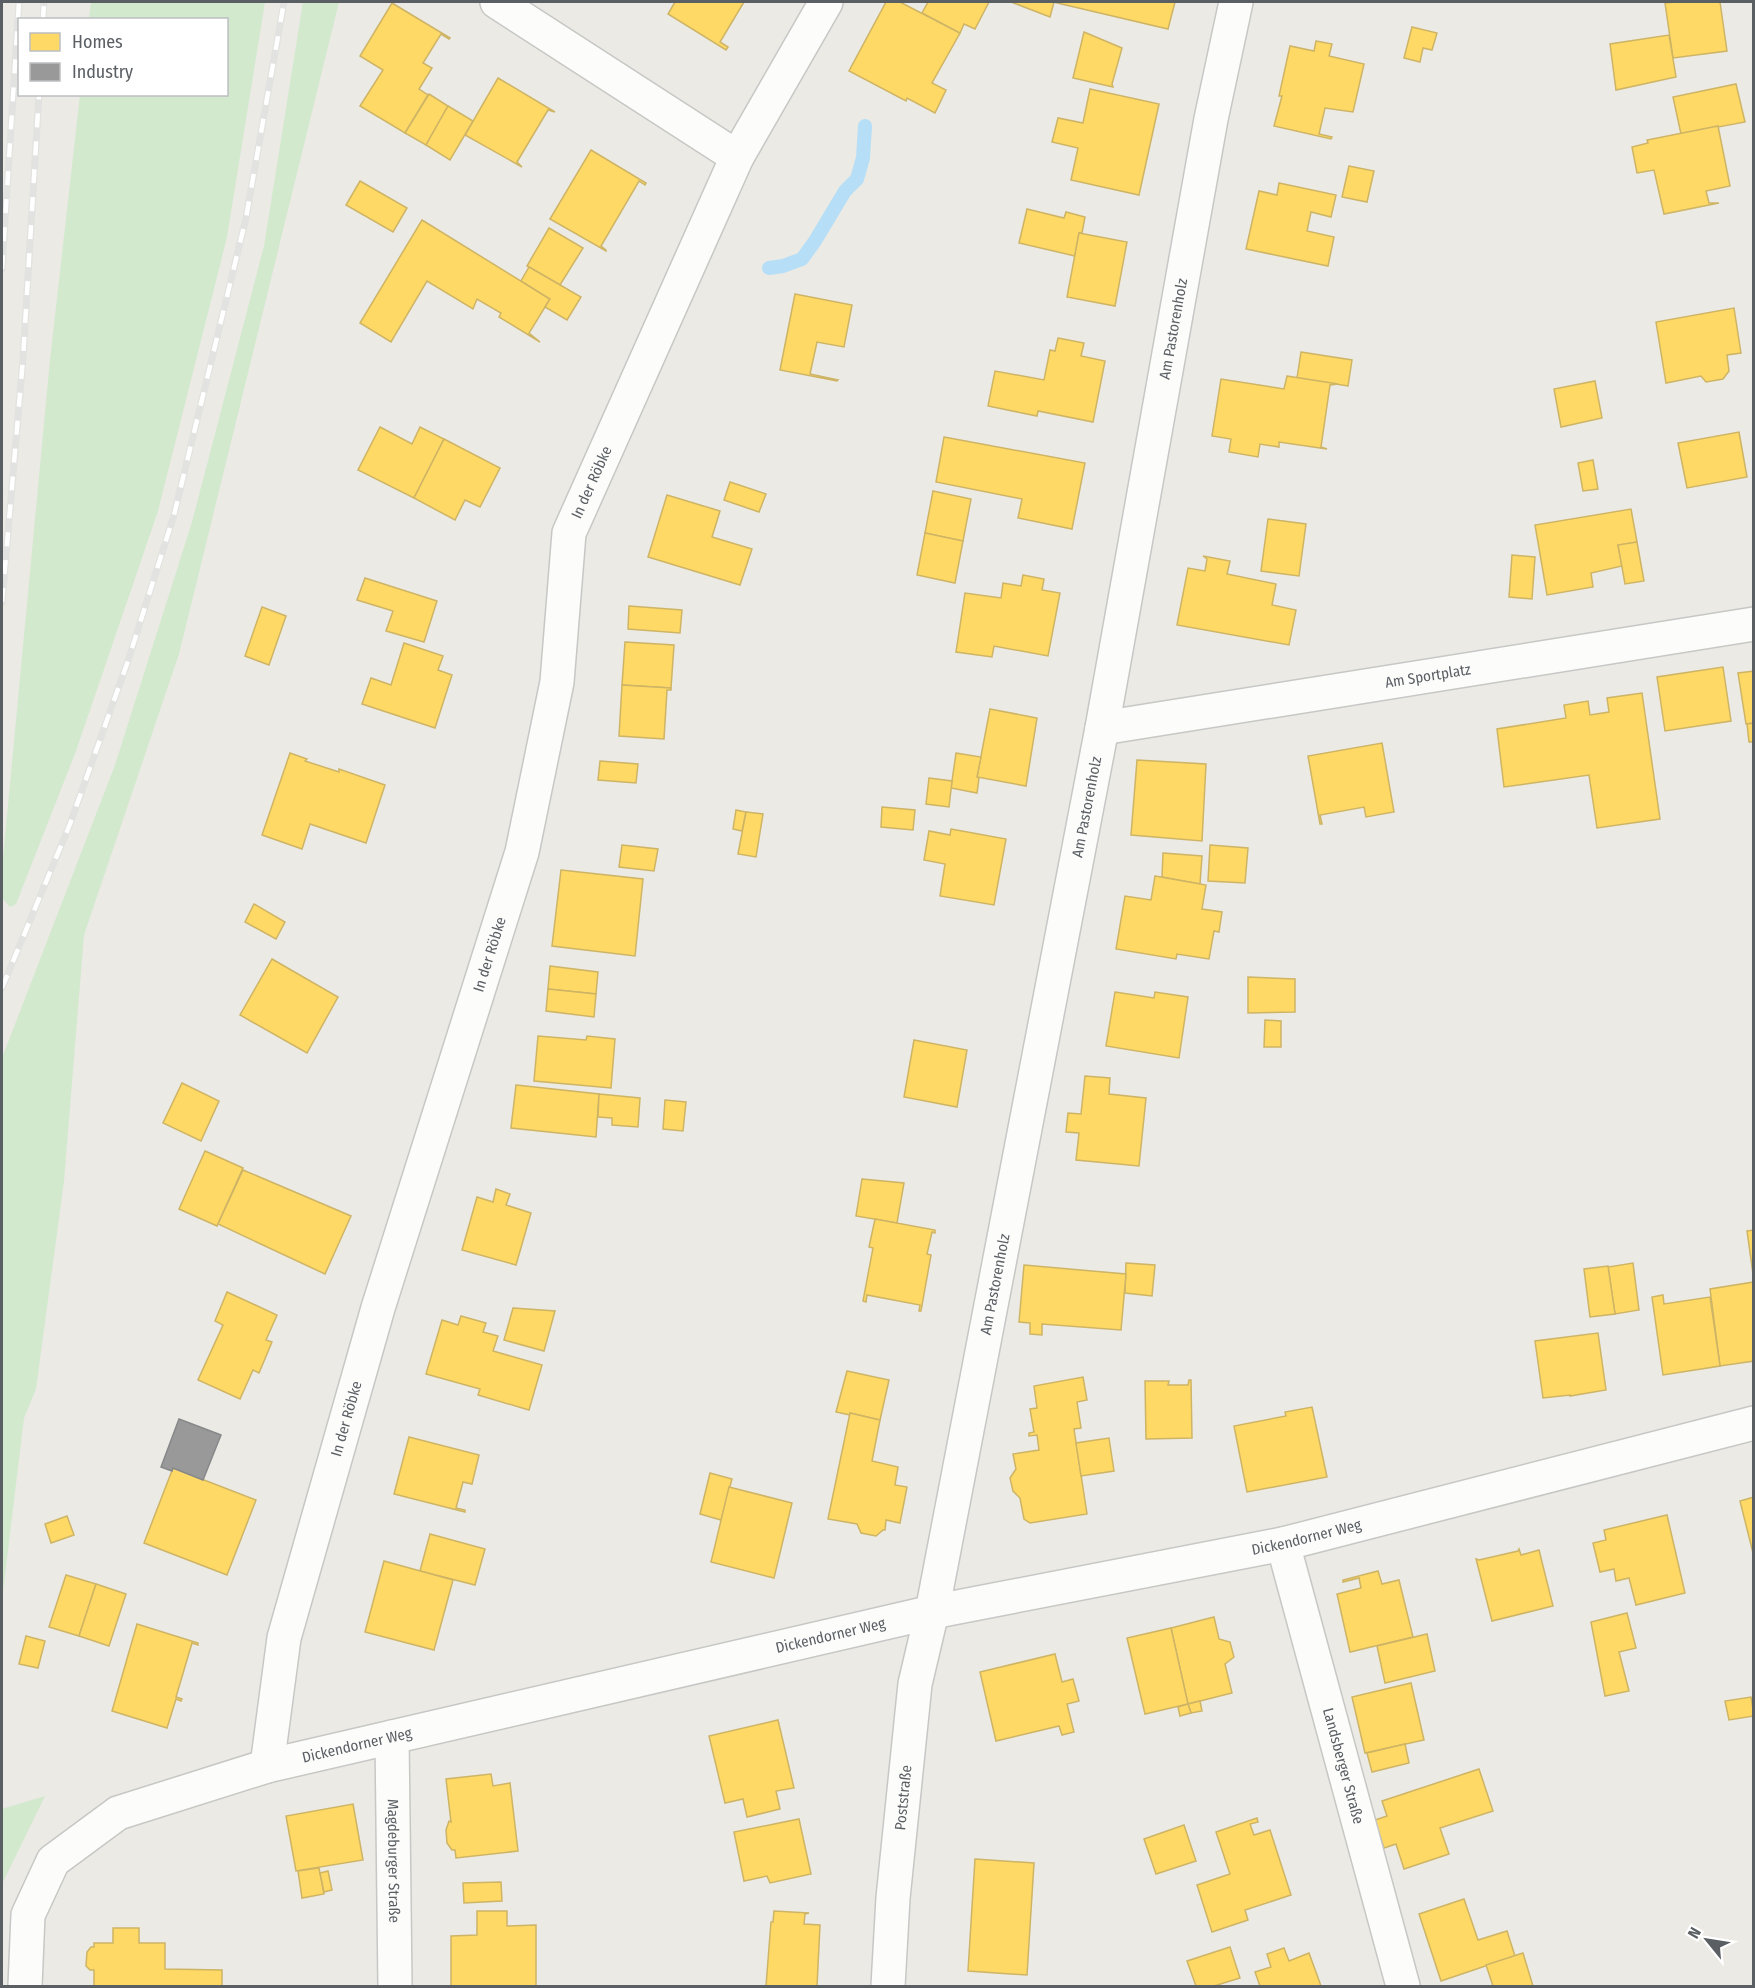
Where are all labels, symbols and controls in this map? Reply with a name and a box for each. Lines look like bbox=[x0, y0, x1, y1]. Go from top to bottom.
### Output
legend bbox=[18, 18, 228, 96]
text: Homes bbox=[72, 31, 123, 53]
text: Industry bbox=[72, 61, 133, 83]
street label: Am Pastorenholz bbox=[1156, 277, 1191, 381]
street label: In der Röbke bbox=[568, 443, 616, 521]
street label: Am Sportplatz bbox=[1384, 660, 1472, 692]
street label: Am Pastorenholz bbox=[1068, 755, 1105, 859]
street label: In der Röbke bbox=[469, 915, 510, 994]
street label: Am Pastorenholz bbox=[977, 1232, 1014, 1336]
street label: In der Röbke bbox=[327, 1379, 366, 1459]
street label: Dickendorner Weg bbox=[1250, 1515, 1363, 1559]
street label: Dickendorner Weg bbox=[774, 1614, 887, 1657]
street label: Landsberger Straße bbox=[1319, 1706, 1368, 1826]
street label: Dickendorner Weg bbox=[300, 1724, 414, 1767]
street label: Poststraße bbox=[891, 1764, 916, 1831]
street label: Magdeburger Straße bbox=[384, 1799, 403, 1923]
north arrow bbox=[1677, 1910, 1737, 1970]
text: N bbox=[1684, 1924, 1705, 1942]

